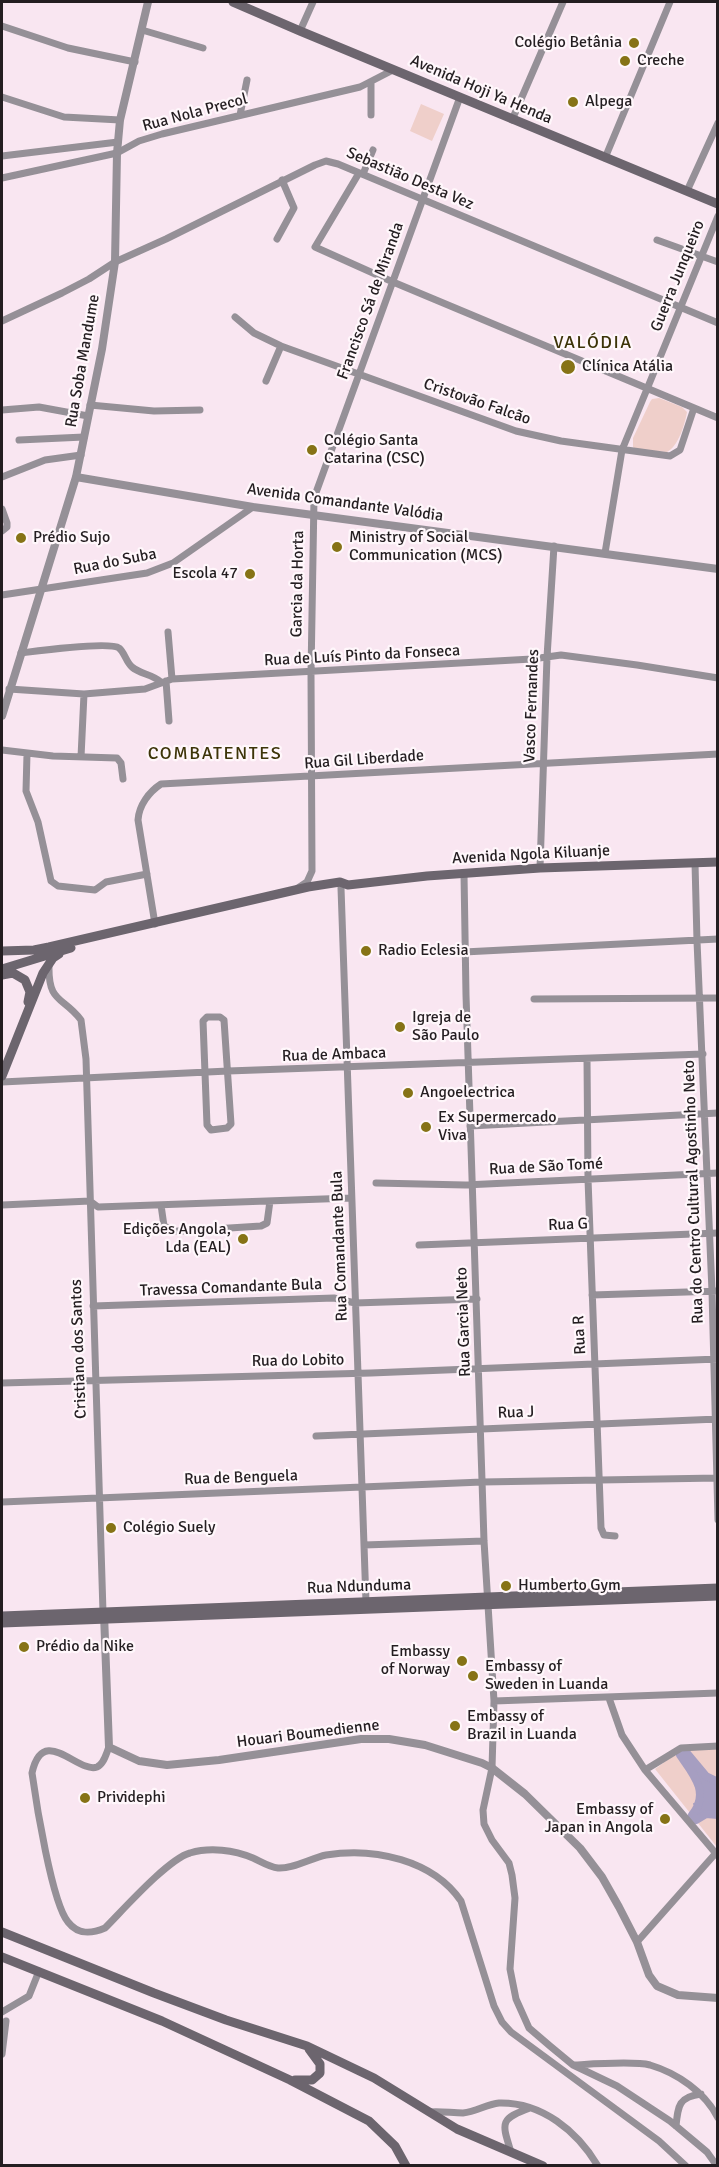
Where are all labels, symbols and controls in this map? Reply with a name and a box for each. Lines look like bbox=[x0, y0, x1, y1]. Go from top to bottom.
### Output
place label: Colégio Betânia bbox=[514, 33, 622, 53]
marker: Colégio Betânia bbox=[627, 36, 641, 50]
street label: Avenida Hoji Ya Henda bbox=[407, 51, 555, 129]
place label: Creche bbox=[637, 51, 685, 71]
marker: Creche bbox=[618, 54, 632, 68]
street label: Rua Nola Precol bbox=[140, 90, 250, 136]
place label: Alpega bbox=[585, 92, 632, 112]
marker: Alpega bbox=[566, 95, 580, 109]
street label: Sebastião Desta Vez bbox=[343, 143, 477, 215]
street label: Guerra Junqueiro bbox=[647, 218, 709, 334]
street label: Francisco Sá de Miranda bbox=[334, 220, 408, 382]
street label: Rua Soba Mandume bbox=[62, 293, 104, 429]
district label: VALÓDIA bbox=[553, 332, 633, 354]
place label: Clínica Atália bbox=[582, 357, 673, 377]
marker: Clínica Atália bbox=[559, 358, 577, 376]
street label: Cristovão Falcão bbox=[421, 375, 533, 429]
place label: Colégio Santa Catarina (CSC) bbox=[324, 431, 425, 469]
marker: Colégio Santa Catarina (CSC) bbox=[305, 443, 319, 457]
street label: Avenida Comandante Valódia bbox=[246, 480, 444, 526]
place label: Prédio Sujo bbox=[33, 528, 110, 548]
place label: Ministry of Social Communication (MCS) bbox=[349, 528, 502, 566]
street label: Garcia da Horta bbox=[287, 530, 309, 638]
marker: Prédio Sujo bbox=[14, 531, 28, 545]
marker: Ministry of Social Communication (MCS) bbox=[330, 540, 344, 554]
street label: Rua do Suba bbox=[72, 545, 158, 579]
place label: Escola 47 bbox=[173, 564, 238, 584]
marker: Escola 47 bbox=[243, 567, 257, 581]
street label: Rua de Luís Pinto da Fonseca bbox=[263, 641, 461, 671]
street label: Vasco Fernandes bbox=[520, 649, 544, 763]
district label: COMBATENTES bbox=[148, 743, 282, 765]
street label: Rua Gil Liberdade bbox=[303, 746, 425, 774]
street label: Avenida Ngola Kiluanje bbox=[452, 841, 610, 869]
place label: Radio Eclesia bbox=[378, 941, 469, 961]
marker: Radio Eclesia bbox=[359, 944, 373, 958]
place label: Igreja de São Paulo bbox=[412, 1008, 479, 1046]
marker: Igreja de São Paulo bbox=[393, 1020, 407, 1034]
street label: Rua de Ambaca bbox=[282, 1044, 386, 1066]
street label: Rua do Centro Cultural Agostinho Neto bbox=[680, 1060, 708, 1324]
place label: Angoelectrica bbox=[420, 1083, 515, 1103]
marker: Angoelectrica bbox=[401, 1086, 415, 1100]
place label: Ex Supermercado Viva bbox=[438, 1108, 557, 1146]
marker: Ex Supermercado Viva bbox=[419, 1120, 433, 1134]
street label: Rua de São Tomé bbox=[489, 1154, 603, 1180]
street label: Rua Comandante Bula bbox=[328, 1170, 352, 1322]
street label: Rua G bbox=[548, 1215, 588, 1235]
place label: Edições Angola, Lda (EAL) bbox=[123, 1220, 231, 1258]
marker: Edições Angola, Lda (EAL) bbox=[236, 1232, 250, 1246]
street label: Rua Garcia Neto bbox=[452, 1267, 476, 1377]
street label: Travessa Comandante Bula bbox=[139, 1275, 323, 1301]
street label: Cristiano dos Santos bbox=[67, 1279, 91, 1419]
street label: Rua R bbox=[569, 1315, 591, 1355]
street label: Rua do Lobito bbox=[251, 1351, 345, 1371]
street label: Rua J bbox=[497, 1403, 535, 1423]
street label: Rua de Benguela bbox=[184, 1466, 298, 1490]
place label: Colégio Suely bbox=[123, 1518, 216, 1538]
marker: Colégio Suely bbox=[104, 1521, 118, 1535]
street label: Rua Ndunduma bbox=[306, 1576, 412, 1598]
place label: Humberto Gym bbox=[518, 1576, 621, 1596]
marker: Humberto Gym bbox=[499, 1579, 513, 1593]
place label: Prédio da Nike bbox=[36, 1637, 134, 1657]
marker: Prédio da Nike bbox=[17, 1640, 31, 1654]
place label: Embassy of Norway bbox=[381, 1642, 450, 1680]
marker: Embassy of Norway bbox=[455, 1654, 469, 1668]
place label: Embassy of Sweden in Luanda bbox=[485, 1657, 608, 1695]
marker: Embassy of Sweden in Luanda bbox=[466, 1669, 480, 1683]
place label: Embassy of Brazil in Luanda bbox=[467, 1707, 577, 1745]
street label: Houari Boumedienne bbox=[235, 1716, 381, 1752]
marker: Embassy of Brazil in Luanda bbox=[448, 1719, 462, 1733]
place label: Prividephi bbox=[97, 1788, 166, 1808]
marker: Prividephi bbox=[78, 1791, 92, 1805]
place label: Embassy of Japan in Angola bbox=[545, 1800, 653, 1838]
marker: Embassy of Japan in Angola bbox=[658, 1812, 672, 1826]

